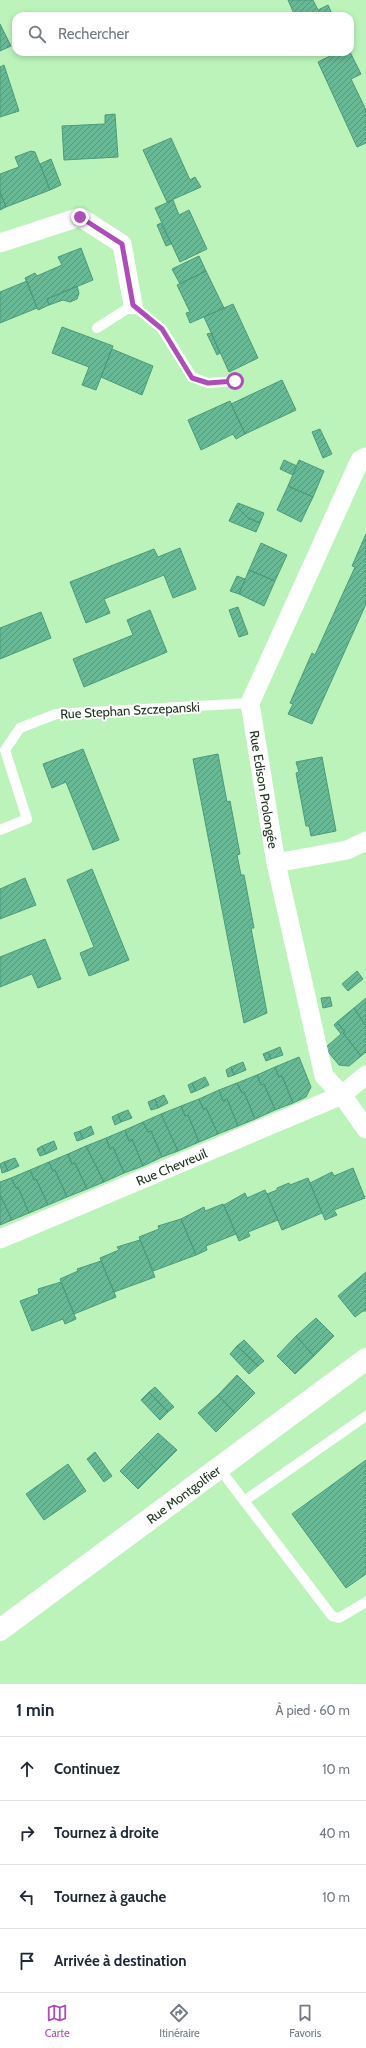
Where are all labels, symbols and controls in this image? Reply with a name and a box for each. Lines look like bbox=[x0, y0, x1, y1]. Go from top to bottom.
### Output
search box bbox=[12, 12, 354, 56]
icon: search bbox=[26, 23, 48, 45]
text: Rechercher bbox=[58, 25, 129, 43]
route end bbox=[71, 208, 89, 226]
route start bbox=[226, 372, 244, 390]
street label: Rue Stephan Szczepanski bbox=[60, 698, 200, 722]
street label: Rue Edison Prolongée bbox=[247, 729, 282, 850]
street label: Rue Chevreuil bbox=[134, 1145, 209, 1189]
street label: Rue Montgolfier bbox=[143, 1461, 224, 1527]
text: 1 min bbox=[16, 1700, 54, 1720]
text: À pied · 60 m bbox=[275, 1702, 350, 1718]
icon: ahead bbox=[16, 1758, 38, 1780]
text: Continuez bbox=[54, 1760, 120, 1778]
text: 10 m bbox=[322, 1761, 350, 1777]
icon: right bbox=[16, 1822, 38, 1844]
text: Tournez à droite bbox=[54, 1824, 159, 1842]
text: 40 m bbox=[319, 1825, 350, 1841]
icon: left bbox=[16, 1886, 38, 1908]
text: Tournez à gauche bbox=[54, 1888, 166, 1906]
text: 10 m bbox=[322, 1889, 350, 1905]
icon: arrive bbox=[16, 1950, 38, 1972]
text: Arrivée à destination bbox=[54, 1952, 186, 1970]
tab: Carte bbox=[45, 2002, 70, 2040]
tab: Itinéraire bbox=[159, 2002, 200, 2040]
tab: Favoris bbox=[289, 2002, 321, 2040]

